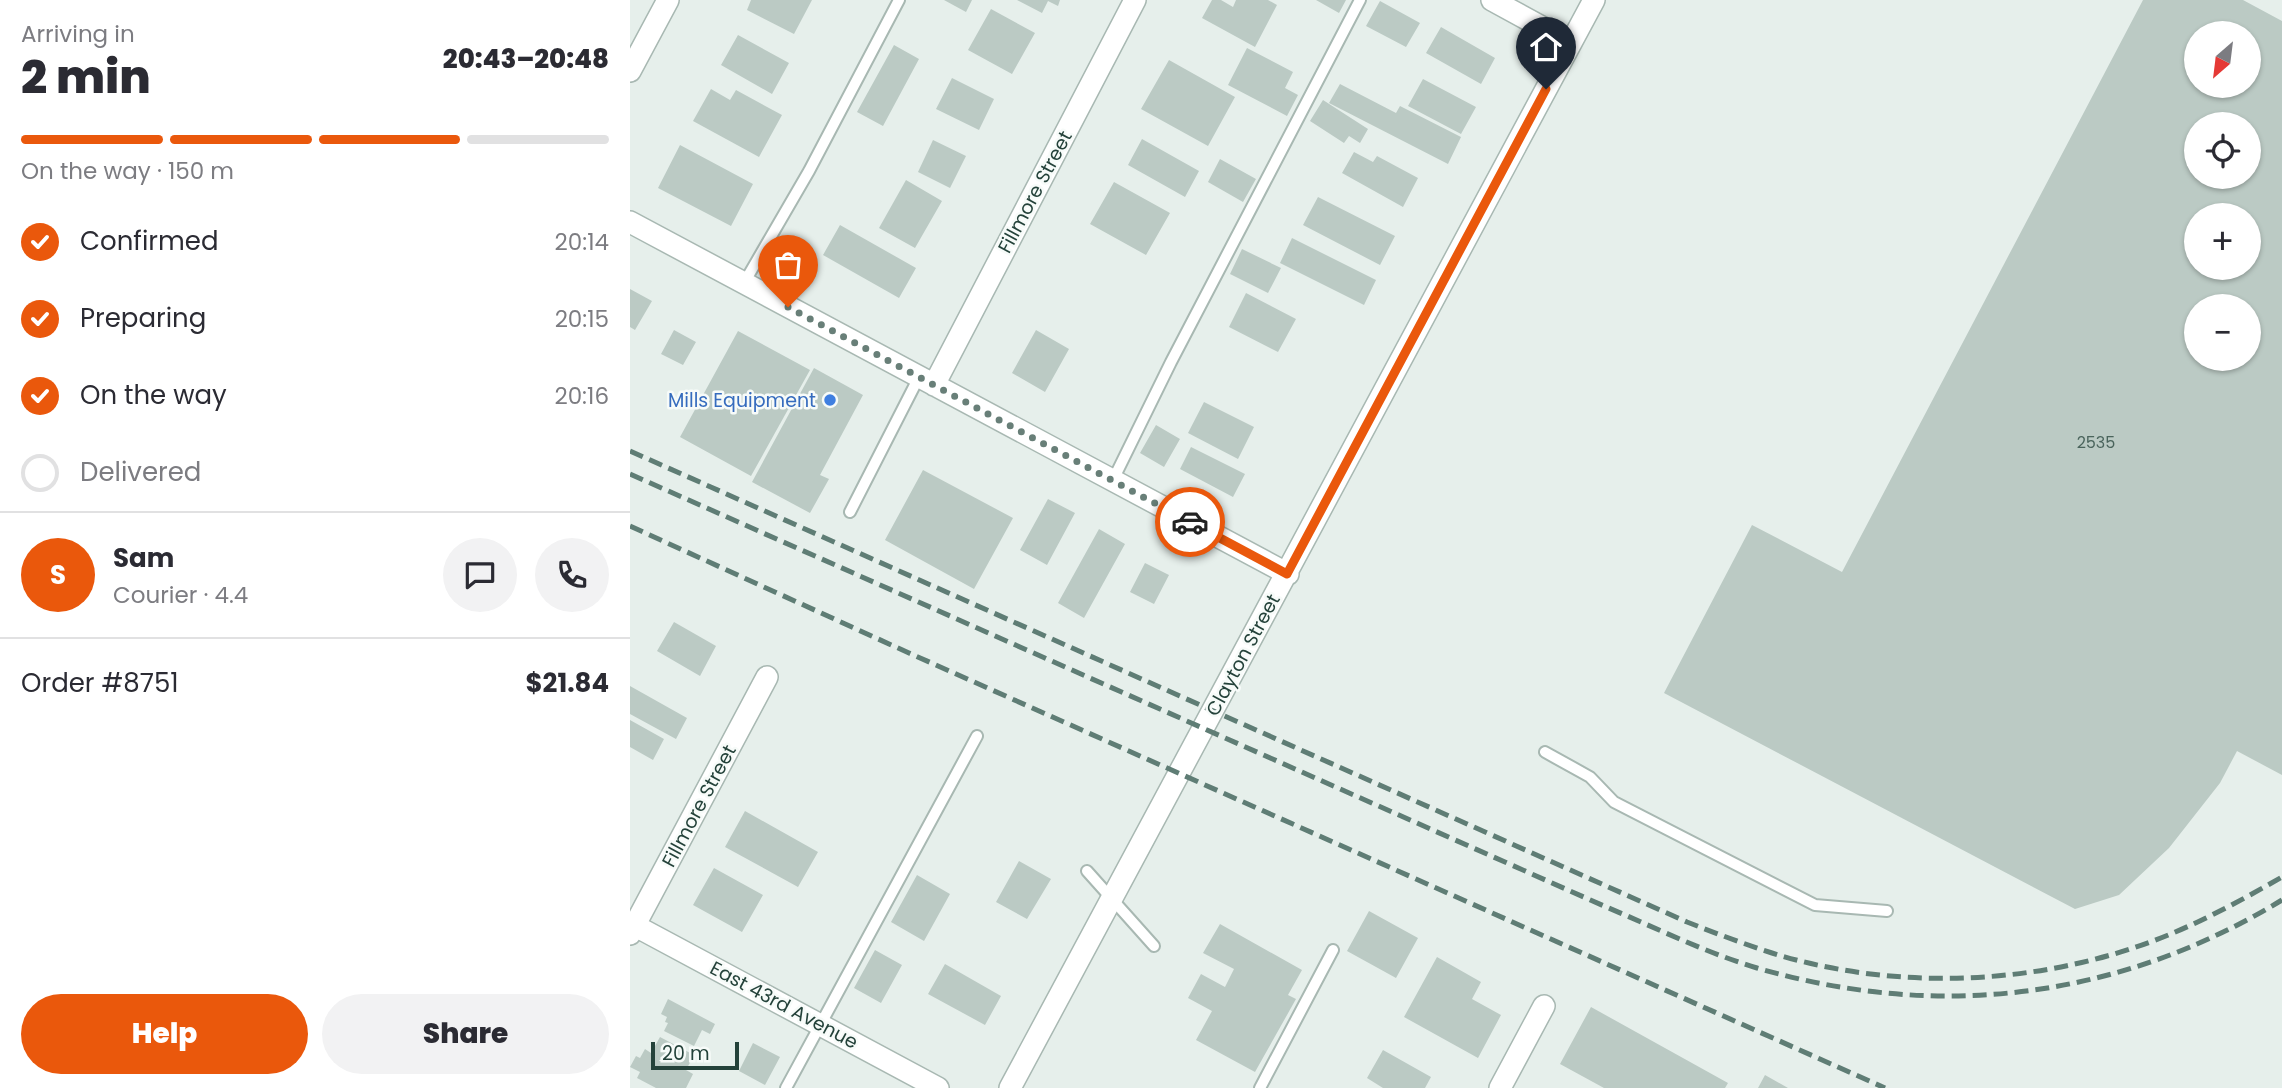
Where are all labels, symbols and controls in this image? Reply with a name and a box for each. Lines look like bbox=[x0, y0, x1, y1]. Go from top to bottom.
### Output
pin bbox=[1516, 17, 1576, 89]
text: Arriving in bbox=[21, 18, 135, 50]
north arrow bbox=[2184, 21, 2261, 98]
map controls bbox=[2184, 21, 2261, 371]
icon: home bbox=[1527, 28, 1565, 66]
text: 20:43–20:48 bbox=[443, 41, 609, 77]
text: 2 min bbox=[21, 45, 151, 109]
button: locate bbox=[2184, 112, 2261, 189]
street label: Fillmore Street bbox=[991, 126, 1079, 258]
text: On the way · 150 m bbox=[21, 155, 234, 187]
button: + bbox=[2184, 203, 2261, 280]
icon: check bbox=[21, 223, 59, 261]
text: Confirmed bbox=[80, 223, 218, 259]
text: 20:14 bbox=[555, 226, 609, 258]
pin bbox=[758, 235, 818, 307]
icon: bag bbox=[769, 246, 807, 284]
button: − bbox=[2184, 294, 2261, 371]
icon: check bbox=[21, 300, 59, 338]
text: Preparing bbox=[80, 300, 206, 336]
text: 20:15 bbox=[555, 303, 609, 335]
icon: check bbox=[21, 377, 59, 415]
text: On the way bbox=[80, 377, 227, 413]
text: 20:16 bbox=[554, 380, 609, 412]
place label: Mills Equipment bbox=[668, 387, 816, 414]
marker: Mills Equipment bbox=[822, 392, 838, 408]
house number: 2535 bbox=[2077, 431, 2115, 454]
text: Delivered bbox=[80, 454, 201, 490]
courier bbox=[1155, 487, 1225, 557]
icon: car bbox=[1171, 503, 1209, 541]
button: chat bbox=[443, 538, 517, 612]
button: phone bbox=[535, 538, 609, 612]
text: Sam bbox=[113, 540, 174, 576]
text: S bbox=[50, 557, 66, 593]
text: Courier · 4.4 bbox=[113, 579, 248, 611]
street label: Clayton Street bbox=[1199, 589, 1287, 721]
text: Order #8751 bbox=[21, 665, 179, 701]
text: $21.84 bbox=[525, 665, 609, 701]
street label: Fillmore Street bbox=[655, 740, 743, 872]
street label: East 43rd Avenue bbox=[705, 955, 863, 1055]
button: Help bbox=[21, 994, 308, 1074]
button: Share bbox=[322, 994, 609, 1074]
scale bar bbox=[651, 1039, 738, 1071]
text: 20 m bbox=[662, 1040, 710, 1067]

